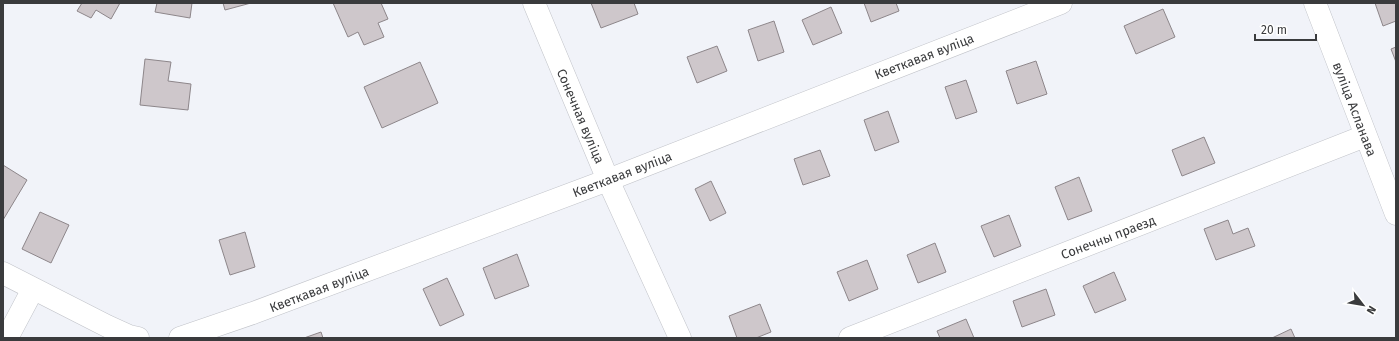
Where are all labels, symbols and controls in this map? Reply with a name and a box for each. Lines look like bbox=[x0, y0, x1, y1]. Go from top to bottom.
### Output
scale bar bbox=[1255, 16, 1316, 42]
text: 20 m bbox=[1261, 23, 1287, 37]
street label: Кветкавая вуліца bbox=[872, 31, 976, 82]
street label: вуліца Асланава bbox=[1330, 60, 1379, 159]
street label: Сонечная вуліца bbox=[554, 67, 607, 166]
street label: Кветкавая вуліца bbox=[570, 149, 674, 200]
street label: Сонечны праезд bbox=[1059, 213, 1158, 262]
street label: Кветкавая вуліца bbox=[267, 264, 371, 315]
north arrow bbox=[1343, 285, 1383, 325]
text: N bbox=[1364, 303, 1379, 316]

